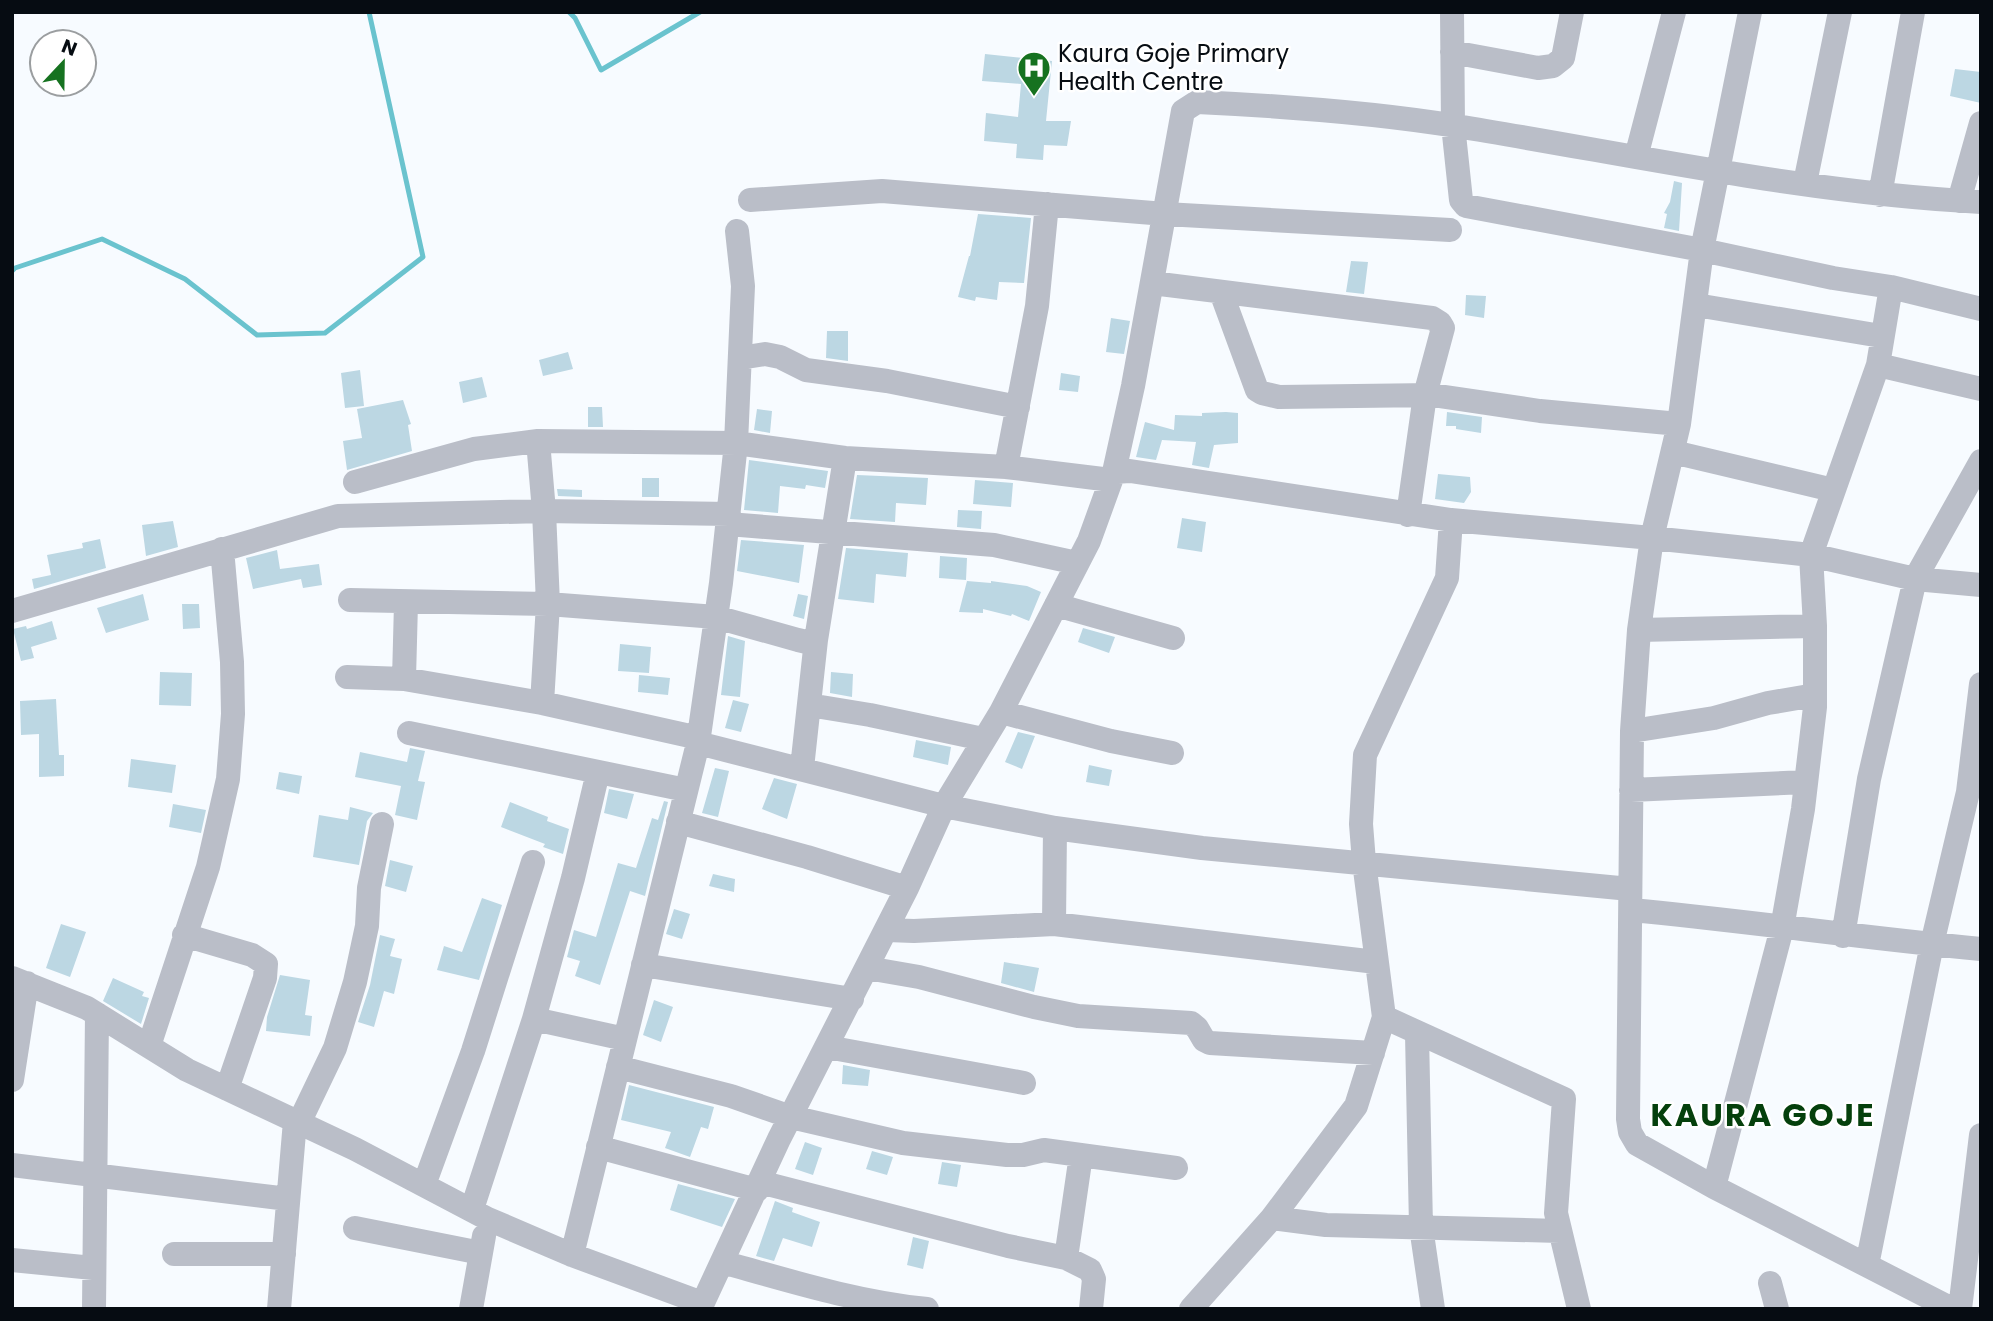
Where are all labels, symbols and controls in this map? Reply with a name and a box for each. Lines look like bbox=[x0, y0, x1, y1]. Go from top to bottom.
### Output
north arrow bbox=[28, 28, 98, 98]
text: N bbox=[57, 33, 81, 63]
place label: Kaura Goje Primary Health Centre bbox=[1058, 37, 1289, 98]
hospital icon: Kaura Goje Primary Health Centre bbox=[1015, 49, 1053, 98]
district label: KAURA GOJE bbox=[1650, 1092, 1876, 1137]

